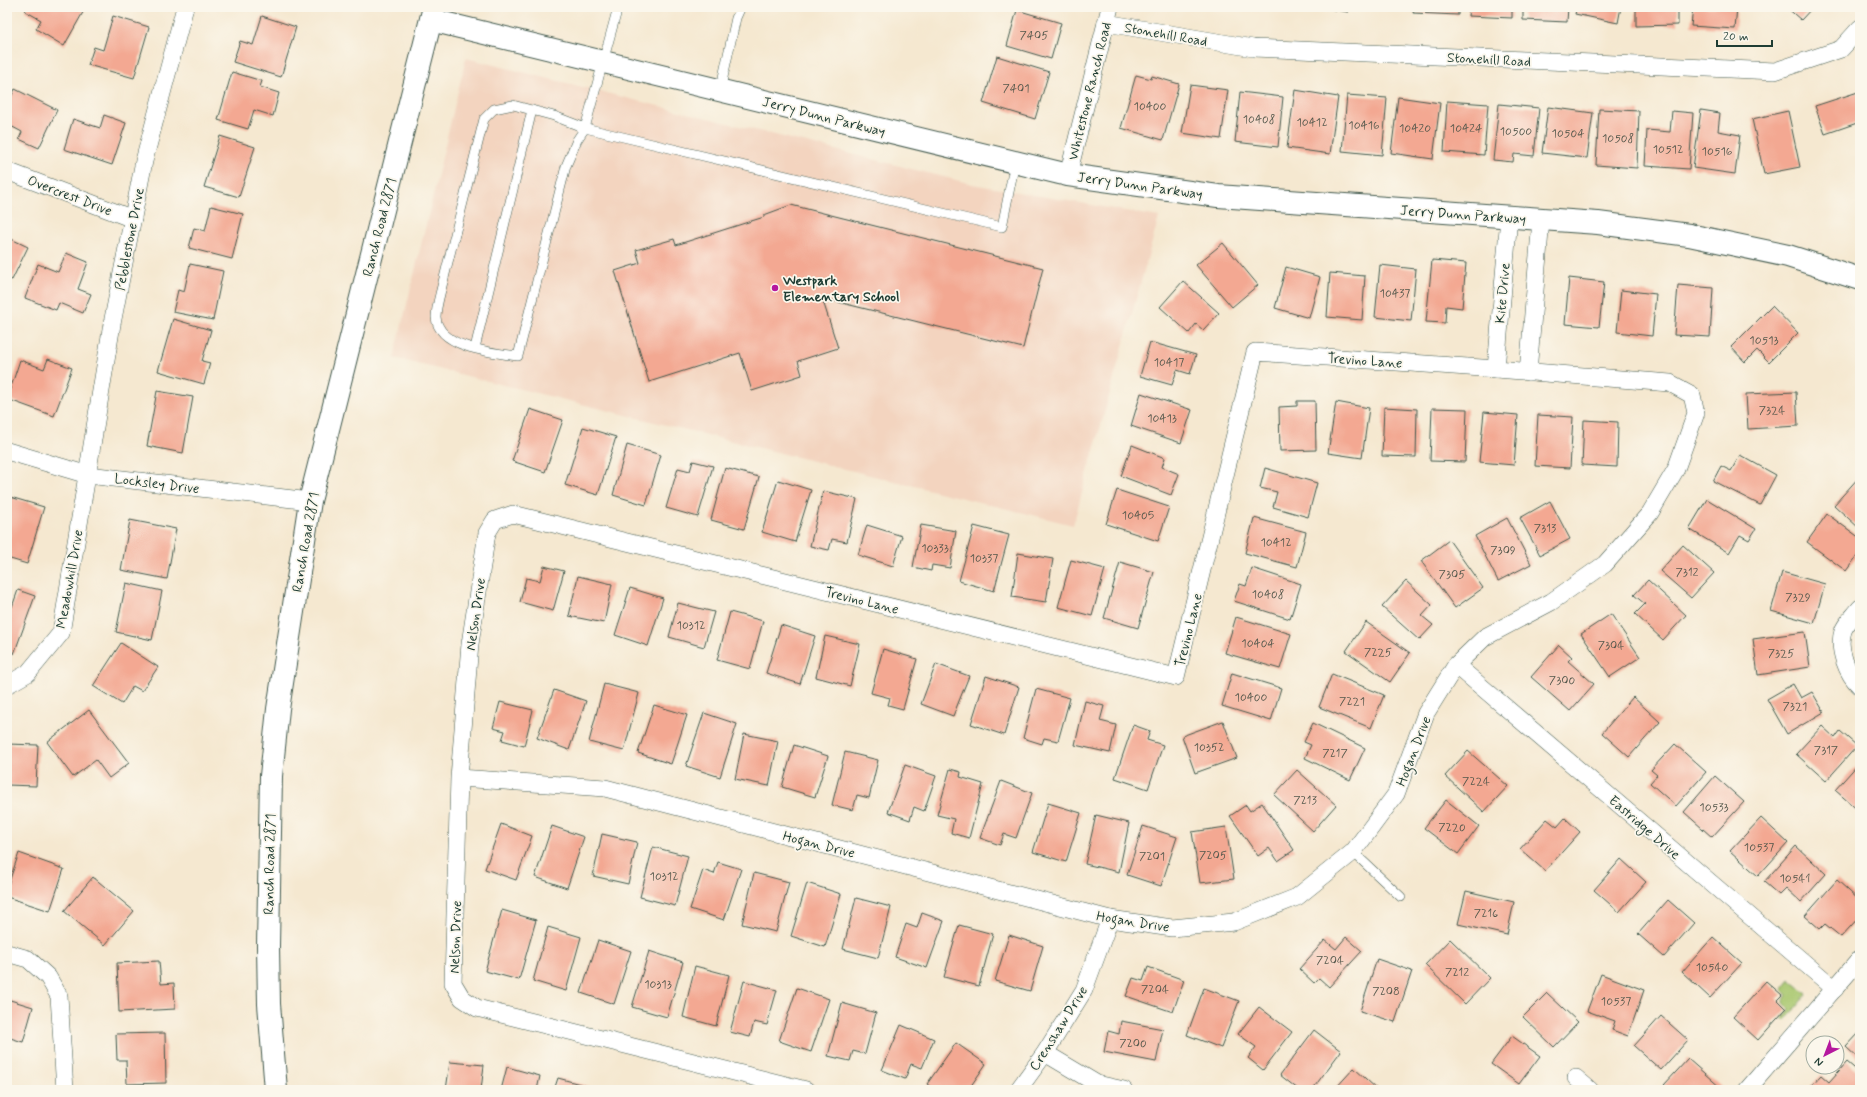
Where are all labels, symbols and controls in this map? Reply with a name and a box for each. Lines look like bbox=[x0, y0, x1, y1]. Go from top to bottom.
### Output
street label: Stonehill Road bbox=[1123, 19, 1209, 51]
street label: Whitestone Ranch Road bbox=[1064, 20, 1116, 162]
scale bar bbox=[1717, 22, 1772, 48]
house number: 7405 bbox=[1020, 28, 1048, 44]
text: 20 m bbox=[1723, 29, 1749, 45]
street label: Stonehill Road bbox=[1447, 49, 1531, 71]
house number: 7401 bbox=[1002, 81, 1030, 97]
street label: Jerry Dunn Parkway bbox=[760, 93, 887, 141]
house number: 10400 bbox=[1134, 99, 1167, 115]
house number: 10408 bbox=[1243, 112, 1275, 128]
house number: 10412 bbox=[1297, 115, 1328, 131]
house number: 10416 bbox=[1348, 118, 1380, 134]
house number: 10420 bbox=[1399, 121, 1431, 137]
house number: 10424 bbox=[1450, 121, 1482, 137]
house number: 10500 bbox=[1500, 124, 1532, 140]
house number: 10504 bbox=[1552, 126, 1584, 142]
house number: 10508 bbox=[1602, 131, 1634, 147]
house number: 10512 bbox=[1653, 142, 1683, 158]
house number: 10516 bbox=[1702, 144, 1733, 160]
street label: Jerry Dunn Parkway bbox=[1076, 168, 1204, 204]
street label: Overcrest Drive bbox=[25, 172, 115, 220]
street label: Ranch Road 2871 bbox=[359, 176, 401, 279]
street label: Pebblestone Drive bbox=[111, 186, 149, 292]
street label: Jerry Dunn Parkway bbox=[1399, 202, 1527, 228]
street label: Kite Drive bbox=[1491, 262, 1515, 324]
place label: Westpark Elementary School bbox=[782, 272, 899, 306]
marker: Westpark Elementary School bbox=[770, 283, 780, 293]
house number: 10437 bbox=[1380, 286, 1410, 302]
house number: 10513 bbox=[1749, 333, 1779, 349]
street label: Trevino Lane bbox=[1327, 349, 1403, 373]
house number: 10417 bbox=[1154, 355, 1184, 371]
house number: 7324 bbox=[1759, 403, 1785, 419]
house number: 10413 bbox=[1147, 411, 1177, 427]
street label: Locksley Drive bbox=[113, 470, 200, 498]
street label: Ranch Road 2871 bbox=[288, 491, 324, 594]
house number: 10405 bbox=[1122, 508, 1154, 524]
house number: 7313 bbox=[1534, 521, 1557, 537]
street label: Meadowhill Drive bbox=[52, 528, 88, 630]
house number: 10412 bbox=[1261, 535, 1292, 551]
house number: 10333 bbox=[921, 541, 949, 557]
house number: 7309 bbox=[1490, 543, 1516, 559]
house number: 10337 bbox=[970, 551, 998, 567]
house number: 7312 bbox=[1676, 565, 1699, 581]
house number: 7305 bbox=[1439, 567, 1465, 583]
street label: Nelson Drive bbox=[462, 577, 490, 652]
street label: Trevino Lane bbox=[823, 583, 900, 619]
house number: 10408 bbox=[1252, 587, 1284, 603]
house number: 7329 bbox=[1785, 590, 1811, 606]
street label: Trevino Lane bbox=[1171, 592, 1207, 669]
house number: 10312 bbox=[677, 618, 705, 634]
house number: 10404 bbox=[1241, 636, 1275, 652]
house number: 7304 bbox=[1598, 638, 1624, 654]
house number: 7225 bbox=[1364, 645, 1392, 661]
house number: 7325 bbox=[1768, 646, 1794, 662]
house number: 7300 bbox=[1549, 673, 1575, 689]
house number: 10400 bbox=[1235, 690, 1268, 706]
house number: 7221 bbox=[1339, 694, 1365, 710]
house number: 7321 bbox=[1783, 699, 1807, 715]
street label: Hogan Drive bbox=[1392, 714, 1437, 790]
house number: 10352 bbox=[1194, 740, 1224, 756]
house number: 7317 bbox=[1814, 743, 1838, 759]
house number: 7217 bbox=[1322, 746, 1348, 762]
house number: 7224 bbox=[1462, 774, 1490, 790]
street label: Eastridge Drive bbox=[1604, 792, 1684, 865]
house number: 7213 bbox=[1293, 793, 1317, 809]
house number: 10533 bbox=[1699, 800, 1729, 816]
street label: Ranch Road 2871 bbox=[260, 813, 280, 915]
house number: 7220 bbox=[1438, 820, 1466, 836]
street label: Hogan Drive bbox=[780, 827, 857, 865]
house number: 10537 bbox=[1744, 840, 1774, 856]
house number: 7205 bbox=[1199, 848, 1227, 864]
house number: 7201 bbox=[1139, 849, 1165, 865]
house number: 10312 bbox=[650, 869, 678, 885]
house number: 10541 bbox=[1779, 871, 1811, 887]
street label: Nelson Drive bbox=[446, 900, 466, 974]
house number: 7216 bbox=[1474, 906, 1498, 922]
street label: Hogan Drive bbox=[1095, 907, 1171, 939]
house number: 7204 bbox=[1316, 953, 1344, 969]
house number: 10540 bbox=[1696, 960, 1729, 976]
house number: 7212 bbox=[1445, 965, 1469, 981]
house number: 10313 bbox=[644, 977, 672, 993]
house number: 7204 bbox=[1141, 982, 1169, 998]
street label: Crenshaw Drive bbox=[1026, 983, 1092, 1074]
house number: 7208 bbox=[1372, 984, 1400, 1000]
house number: 10537 bbox=[1601, 994, 1631, 1010]
north arrow bbox=[1805, 1035, 1845, 1075]
house number: 7200 bbox=[1119, 1036, 1147, 1052]
text: N bbox=[1812, 1054, 1826, 1069]

